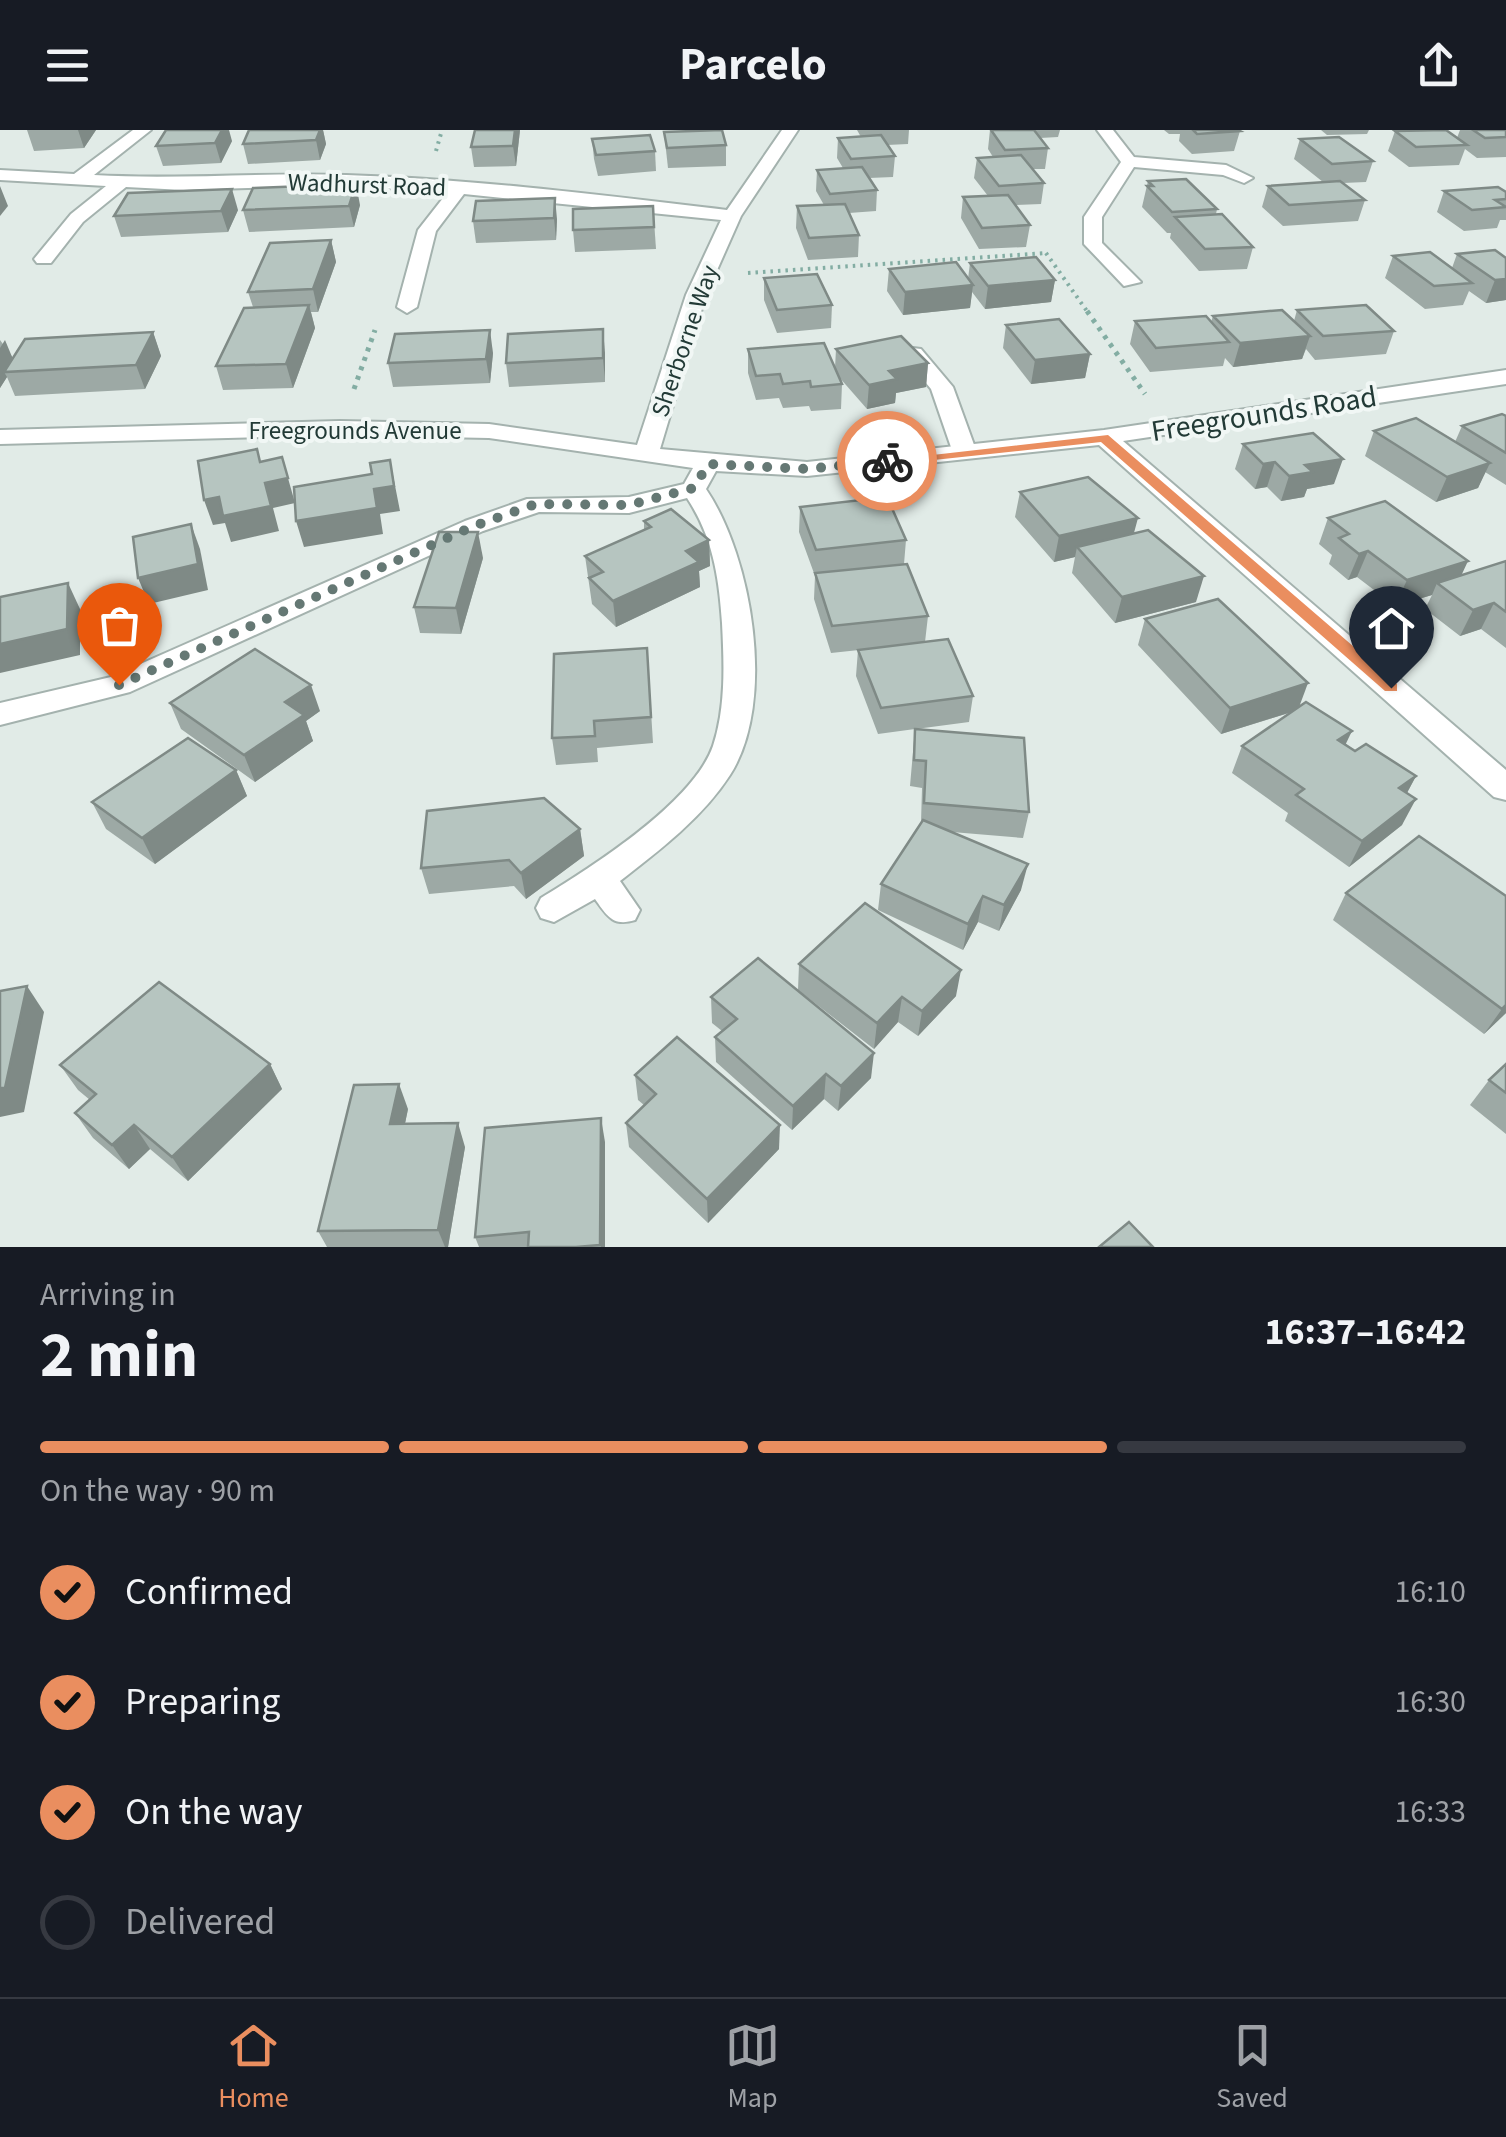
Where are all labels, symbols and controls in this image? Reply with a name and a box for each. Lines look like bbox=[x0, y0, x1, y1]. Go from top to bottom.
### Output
text: Parcelo bbox=[679, 33, 827, 97]
icon: menu bbox=[40, 38, 95, 93]
icon: share bbox=[1411, 38, 1466, 93]
street label: Wadhurst Road bbox=[287, 164, 447, 206]
street label: Sherborne Way bbox=[642, 260, 728, 422]
street label: Freegrounds Road bbox=[1148, 375, 1380, 453]
courier bbox=[837, 411, 937, 511]
street label: Freegrounds Avenue bbox=[248, 413, 462, 449]
icon: bike bbox=[860, 434, 915, 489]
pin bbox=[77, 583, 162, 686]
pin bbox=[1349, 586, 1434, 689]
icon: bag bbox=[92, 598, 147, 653]
icon: home bbox=[1364, 601, 1419, 656]
text: Arriving in bbox=[40, 1272, 176, 1318]
text: 16:37–16:42 bbox=[1264, 1305, 1466, 1359]
text: 2 min bbox=[40, 1309, 198, 1402]
text: On the way · 90 m bbox=[40, 1468, 275, 1514]
icon: check bbox=[40, 1565, 95, 1620]
text: Confirmed bbox=[125, 1565, 293, 1619]
text: 16:10 bbox=[1394, 1569, 1466, 1615]
icon: check bbox=[40, 1675, 95, 1730]
text: Preparing bbox=[125, 1675, 280, 1729]
text: 16:30 bbox=[1394, 1679, 1466, 1725]
icon: check bbox=[40, 1785, 95, 1840]
text: On the way bbox=[125, 1785, 302, 1839]
text: 16:33 bbox=[1394, 1789, 1466, 1835]
text: Delivered bbox=[125, 1895, 275, 1949]
tab: Home bbox=[218, 2018, 289, 2118]
tab: Map bbox=[725, 2018, 780, 2118]
tab: Saved bbox=[1216, 2018, 1288, 2118]

